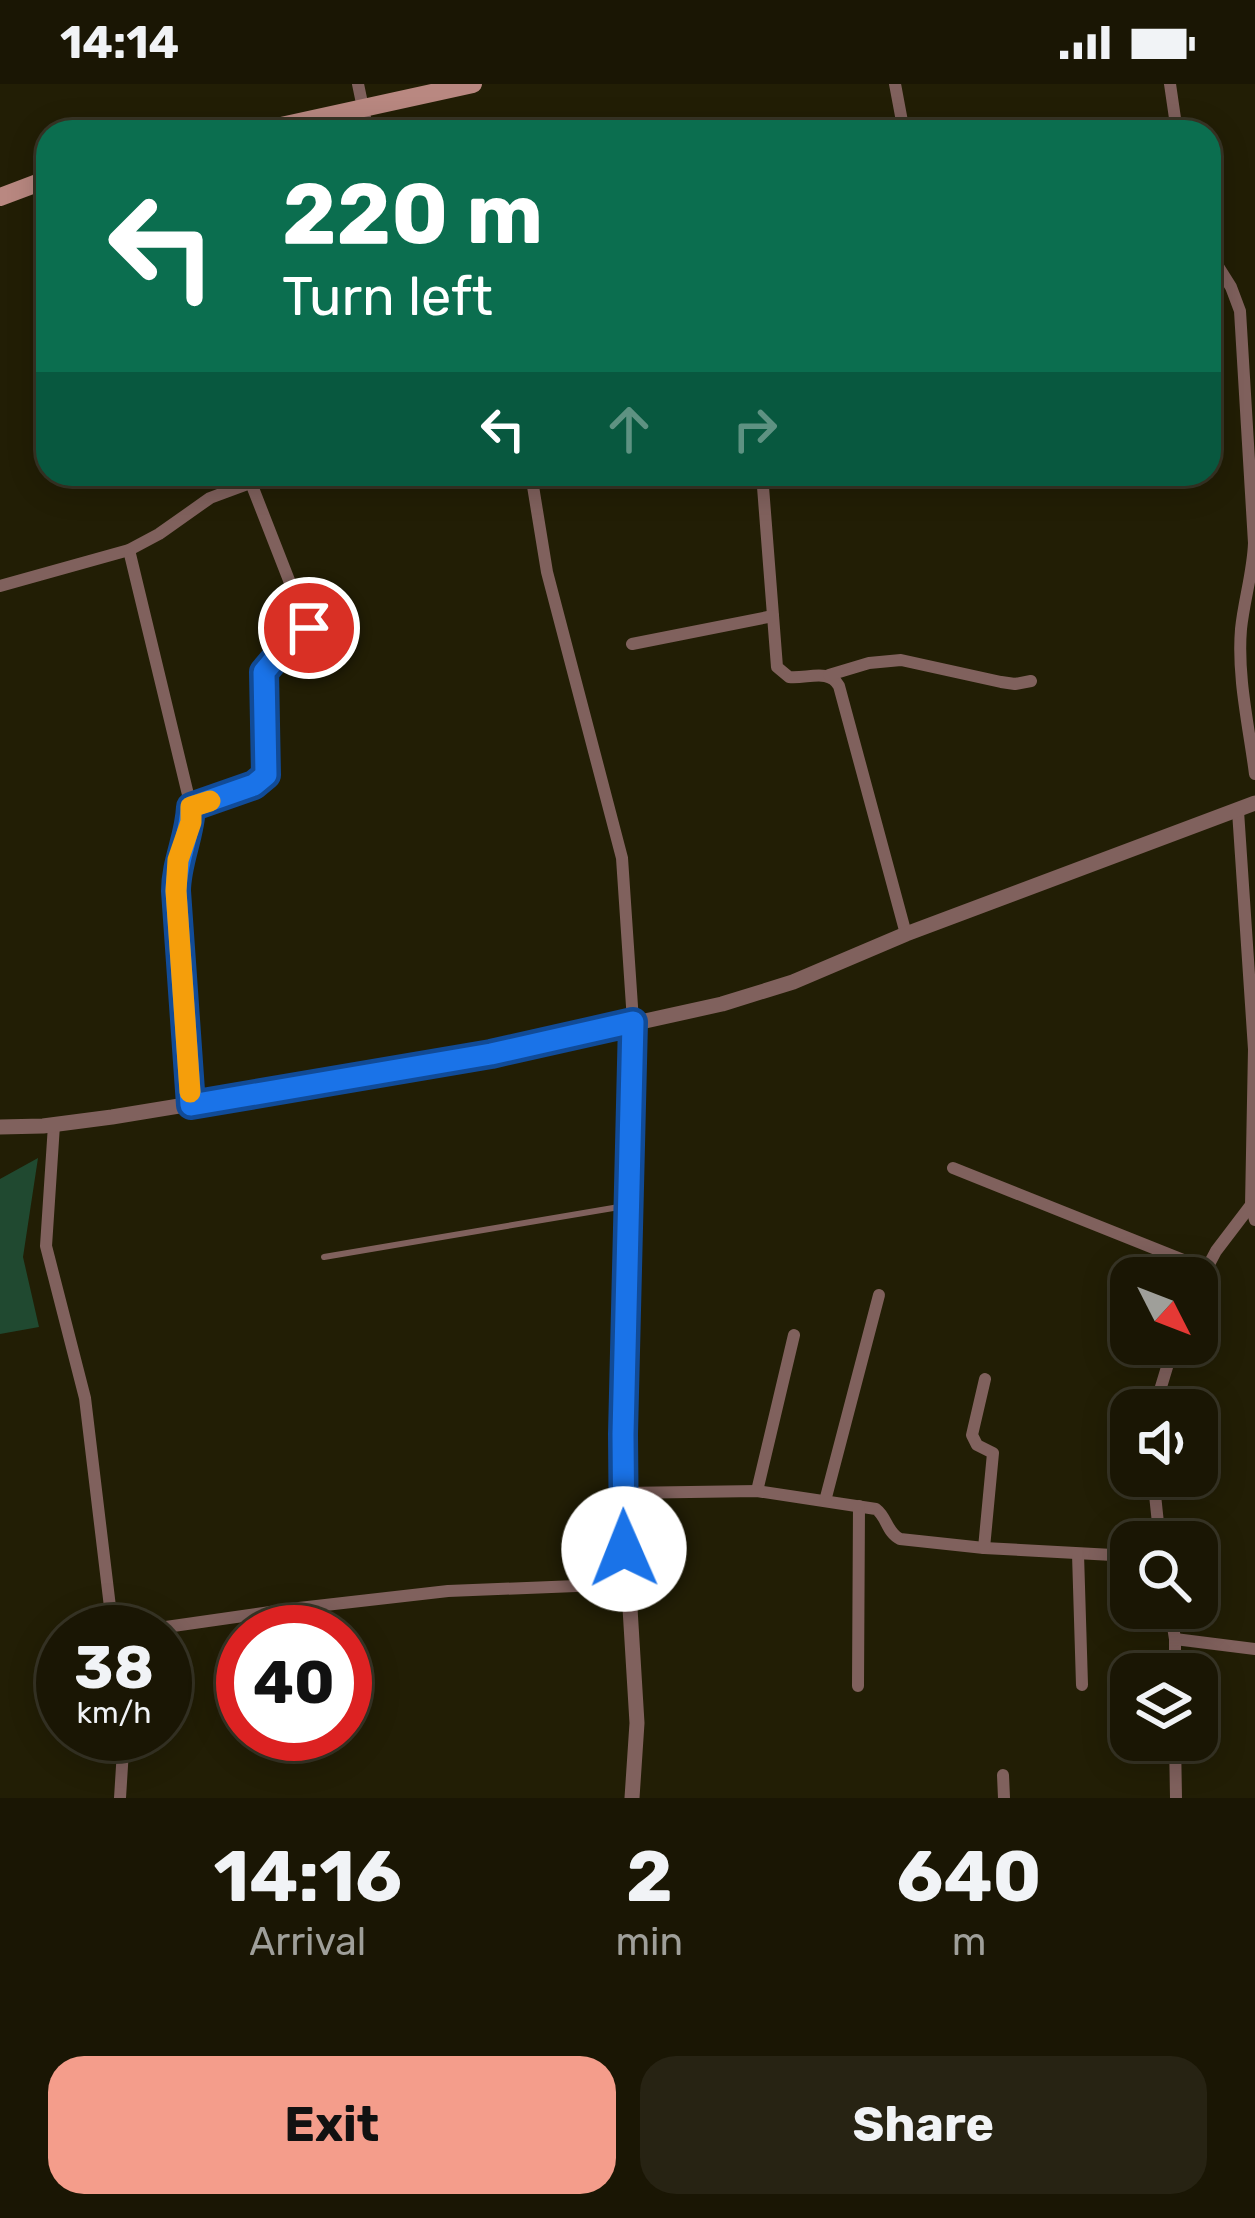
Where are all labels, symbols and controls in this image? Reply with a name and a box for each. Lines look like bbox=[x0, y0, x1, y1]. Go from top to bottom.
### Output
text: 14:14 bbox=[60, 16, 179, 69]
text: 220 m bbox=[282, 164, 543, 264]
icon: left bbox=[84, 168, 240, 324]
text: Turn left bbox=[282, 265, 493, 329]
icon: left bbox=[470, 396, 536, 462]
icon: ahead bbox=[596, 396, 662, 462]
icon: right bbox=[722, 396, 788, 462]
pin bbox=[258, 577, 360, 679]
icon: arrive bbox=[276, 595, 342, 661]
north arrow bbox=[1110, 1257, 1218, 1365]
map controls bbox=[1110, 1257, 1218, 1761]
button: sound bbox=[1110, 1389, 1218, 1497]
position arrow bbox=[561, 1486, 687, 1612]
button: search bbox=[1110, 1521, 1218, 1629]
speed limit sign: 40 bbox=[216, 1605, 372, 1761]
text: 38 bbox=[74, 1632, 154, 1703]
button: layers bbox=[1110, 1653, 1218, 1761]
text: km/h bbox=[77, 1695, 151, 1731]
text: 14:16 bbox=[213, 1834, 402, 1919]
text: 2 bbox=[626, 1834, 673, 1919]
text: 640 bbox=[897, 1834, 1042, 1919]
text: Arrival bbox=[249, 1919, 366, 1965]
text: min bbox=[615, 1919, 683, 1965]
text: m bbox=[952, 1919, 986, 1965]
button: Exit bbox=[48, 2056, 616, 2194]
button: Share bbox=[640, 2056, 1207, 2194]

